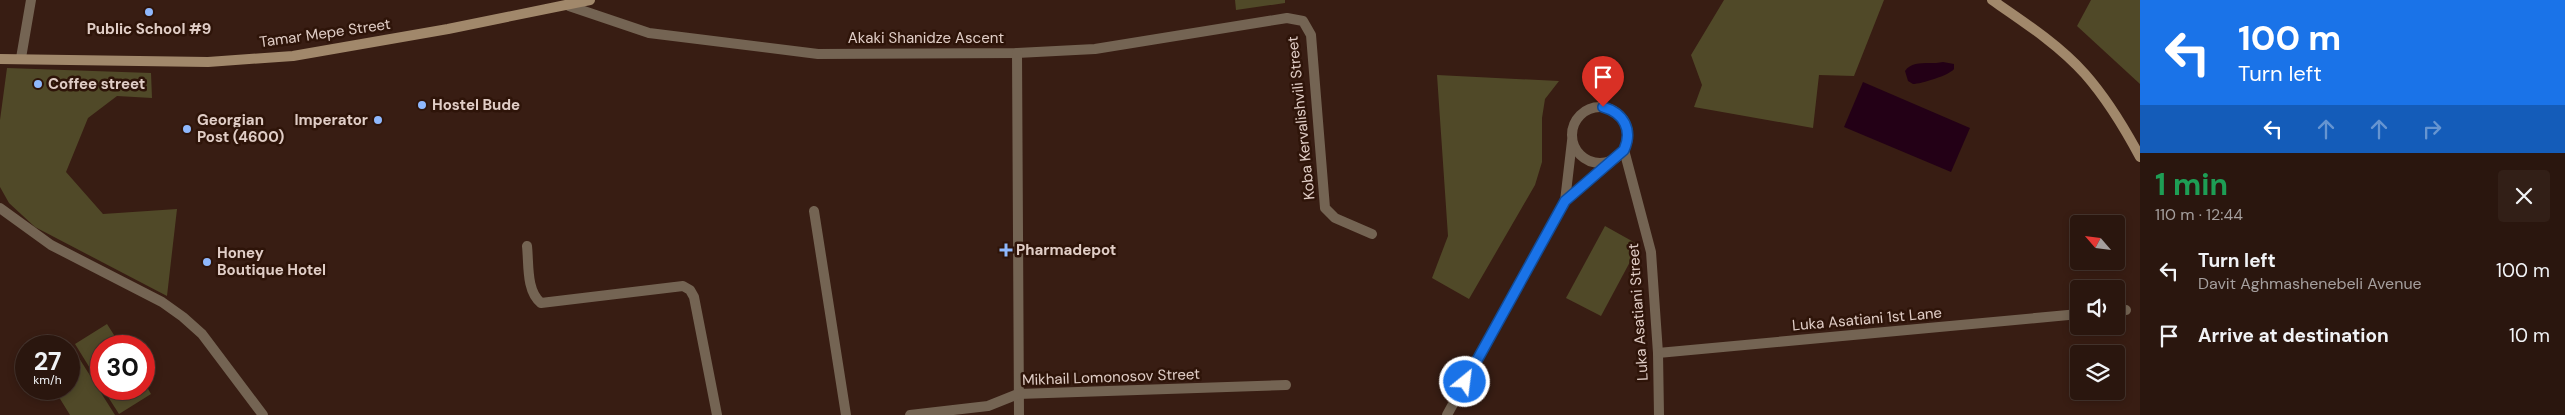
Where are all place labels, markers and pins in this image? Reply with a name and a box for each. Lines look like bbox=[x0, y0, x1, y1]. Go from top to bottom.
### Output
marker: Public School #9 bbox=[143, 6, 155, 18]
place label: Public School #9 bbox=[87, 19, 211, 39]
pin bbox=[1582, 56, 1624, 107]
place label: Coffee street bbox=[48, 74, 145, 94]
marker: Coffee street bbox=[32, 78, 44, 90]
place label: Hostel Bude bbox=[432, 95, 520, 115]
marker: Hostel Bude bbox=[416, 99, 428, 111]
place label: Georgian Post (4600) bbox=[197, 110, 284, 147]
place label: Imperator bbox=[295, 110, 368, 130]
marker: Imperator bbox=[372, 114, 384, 126]
marker: Georgian Post (4600) bbox=[181, 123, 193, 135]
place label: Pharmadepot bbox=[1016, 240, 1116, 260]
place label: Honey Boutique Hotel bbox=[217, 243, 326, 280]
marker: Pharmadepot bbox=[1000, 244, 1012, 256]
marker: Honey Boutique Hotel bbox=[201, 256, 213, 268]

